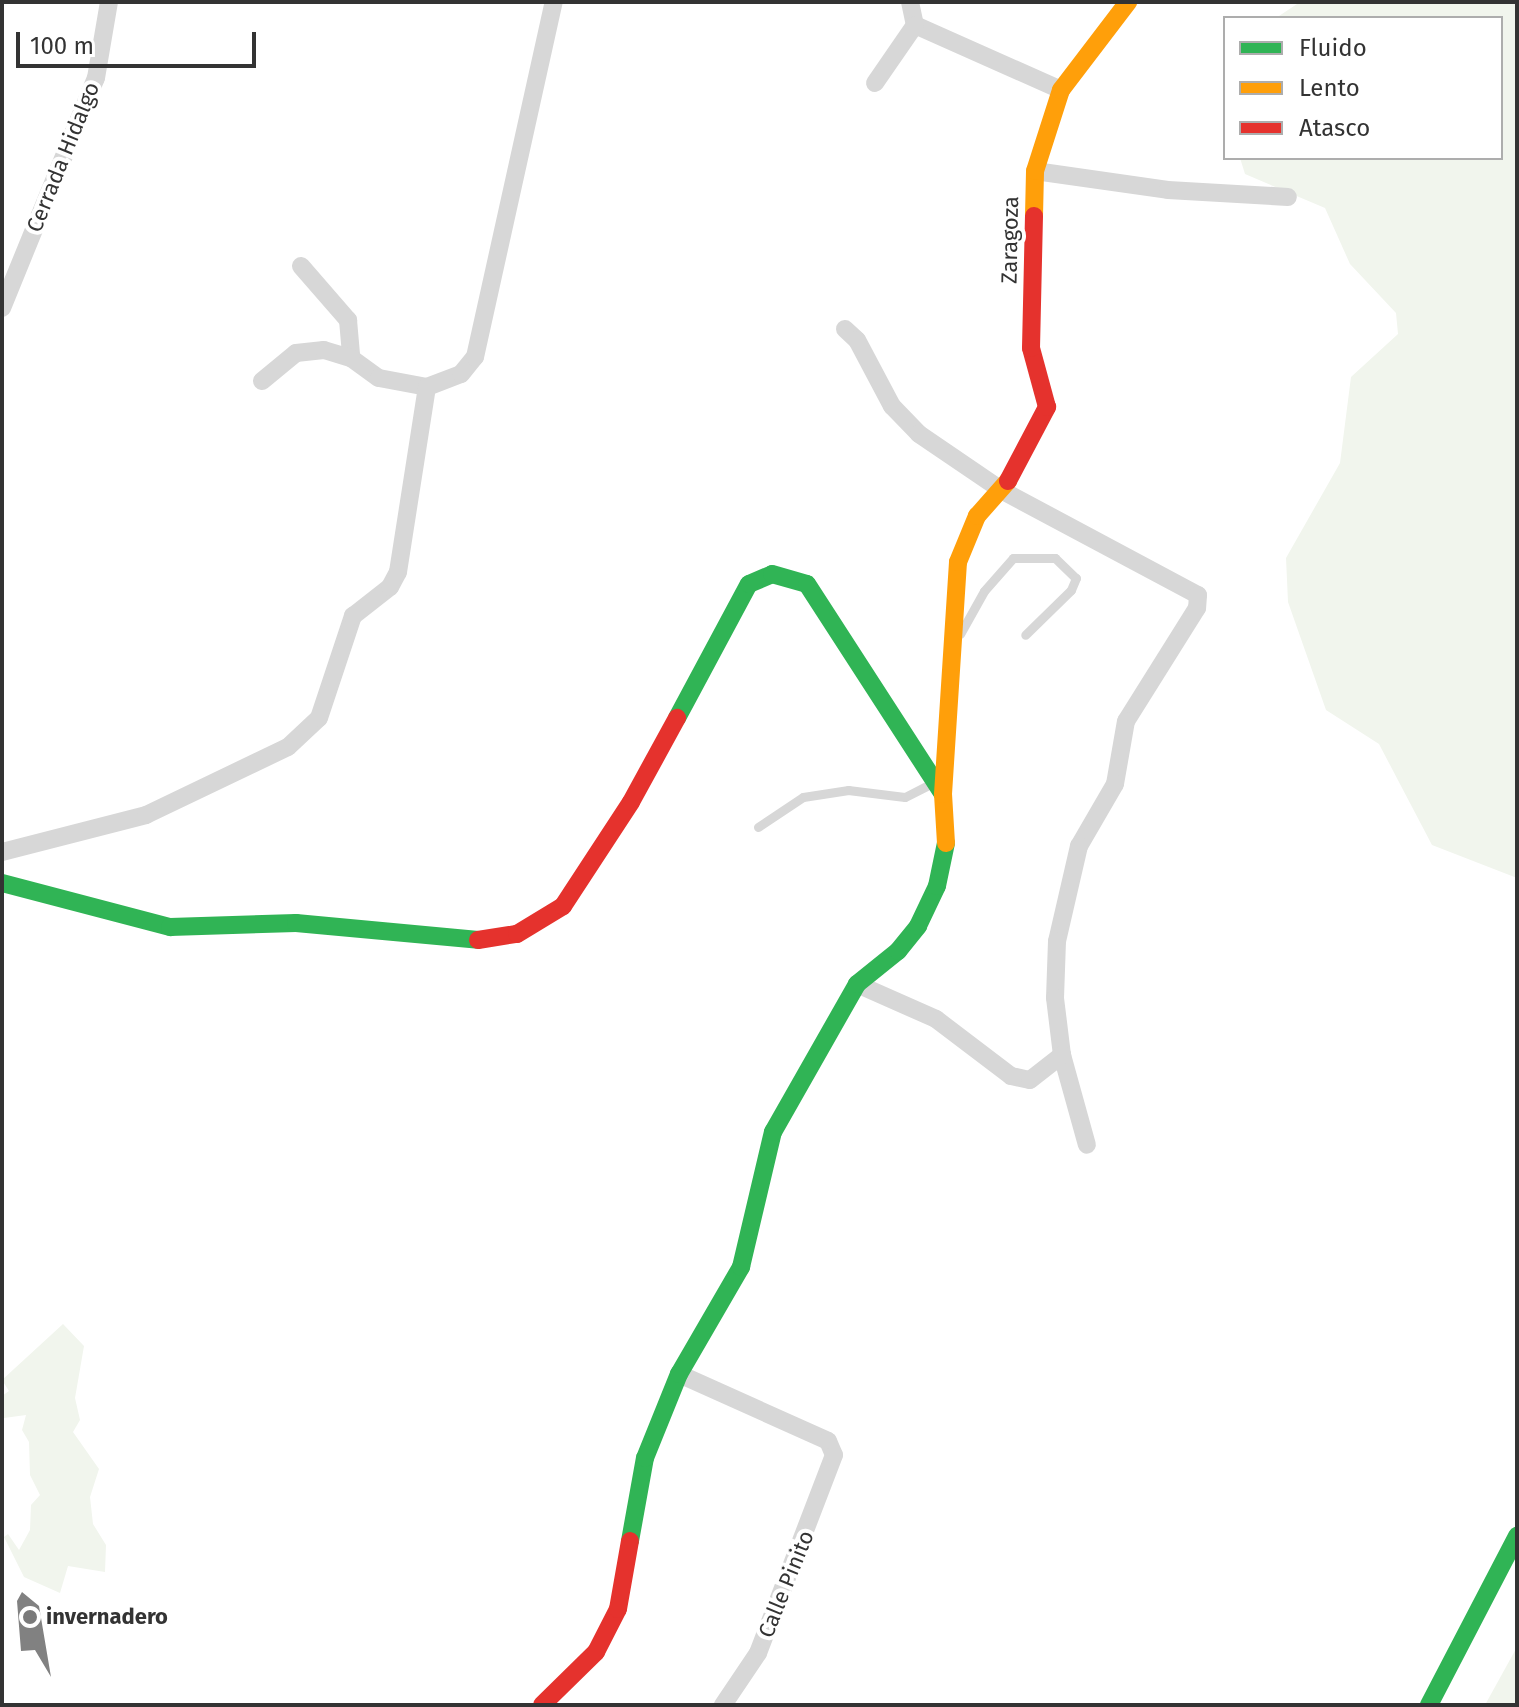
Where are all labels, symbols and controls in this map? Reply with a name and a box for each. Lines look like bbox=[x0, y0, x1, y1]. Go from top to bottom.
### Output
scale bar bbox=[20, 16, 260, 66]
legend bbox=[1223, 16, 1503, 160]
text: 100 m bbox=[30, 32, 94, 60]
text: Fluido bbox=[1299, 34, 1367, 62]
text: Lento bbox=[1299, 74, 1360, 102]
street label: Cerrada Hidalgo bbox=[21, 78, 105, 236]
text: Atasco bbox=[1299, 114, 1370, 142]
street label: Zaragoza bbox=[996, 196, 1024, 284]
street label: Calle Pinito bbox=[753, 1527, 819, 1641]
place label: invernadero bbox=[46, 1604, 168, 1630]
marker: invernadero bbox=[21, 1608, 39, 1626]

